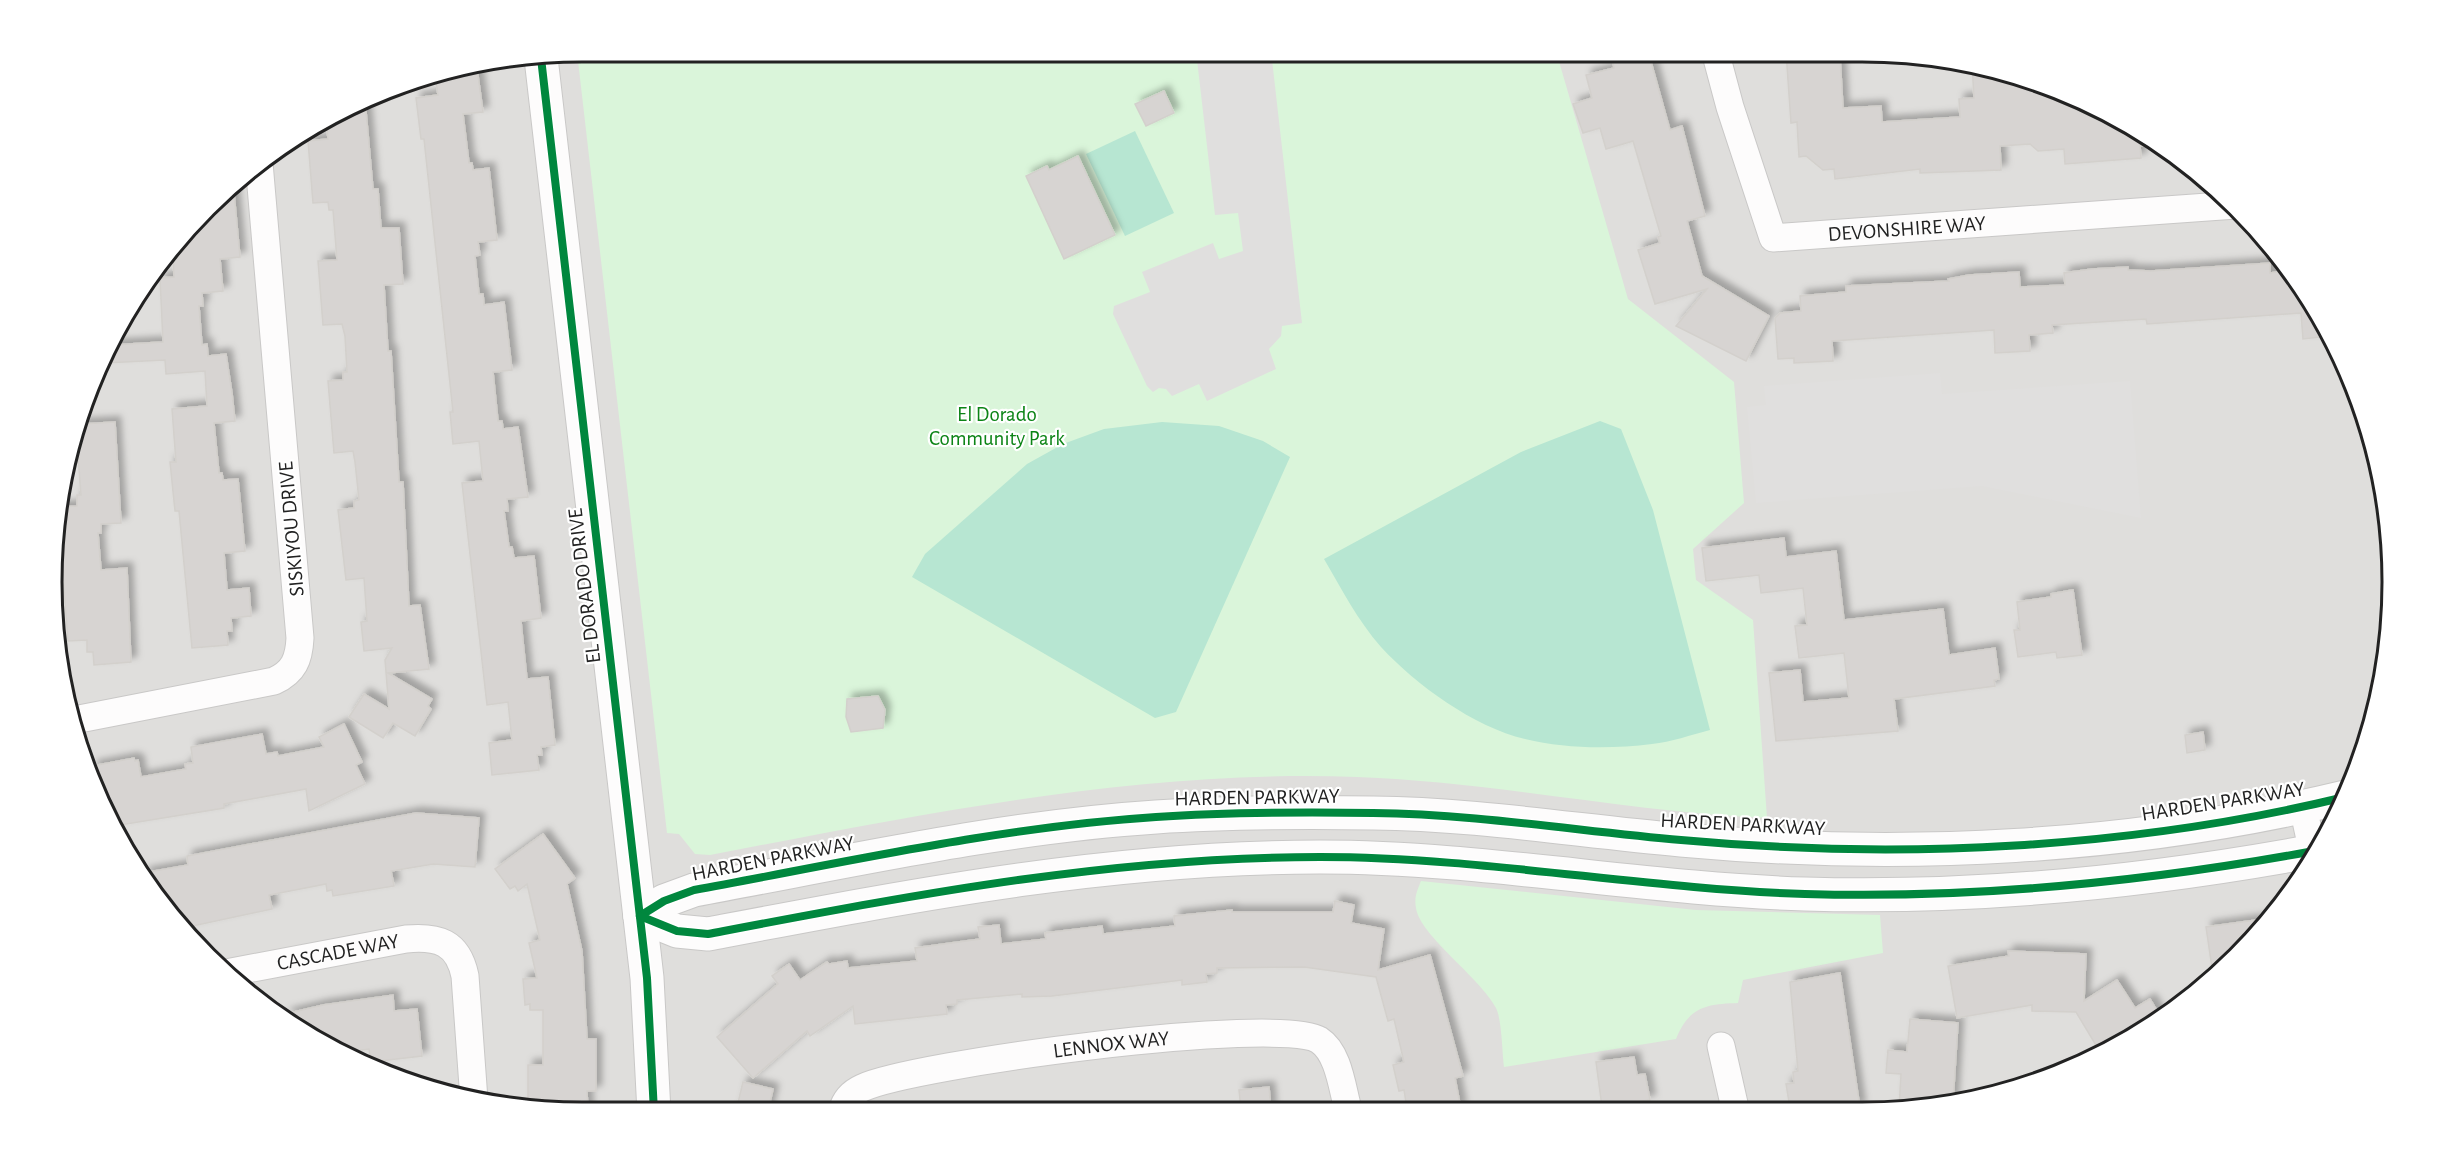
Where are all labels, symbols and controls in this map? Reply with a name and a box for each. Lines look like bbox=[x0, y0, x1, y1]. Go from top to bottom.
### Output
street label: DEVONSHIRE WAY bbox=[1827, 213, 1987, 245]
park label: El Dorado Community Park bbox=[929, 404, 1065, 449]
street label: SISKIYOU DRIVE bbox=[275, 461, 308, 597]
street label: EL DORADO DRIVE bbox=[565, 507, 604, 665]
street label: HARDEN PARKWAY bbox=[2140, 778, 2306, 825]
street label: HARDEN PARKWAY bbox=[1174, 786, 1340, 809]
street label: HARDEN PARKWAY bbox=[1660, 810, 1826, 839]
street label: HARDEN PARKWAY bbox=[690, 832, 856, 885]
street label: CASCADE WAY bbox=[275, 931, 401, 974]
street label: LENNOX WAY bbox=[1052, 1028, 1170, 1062]

